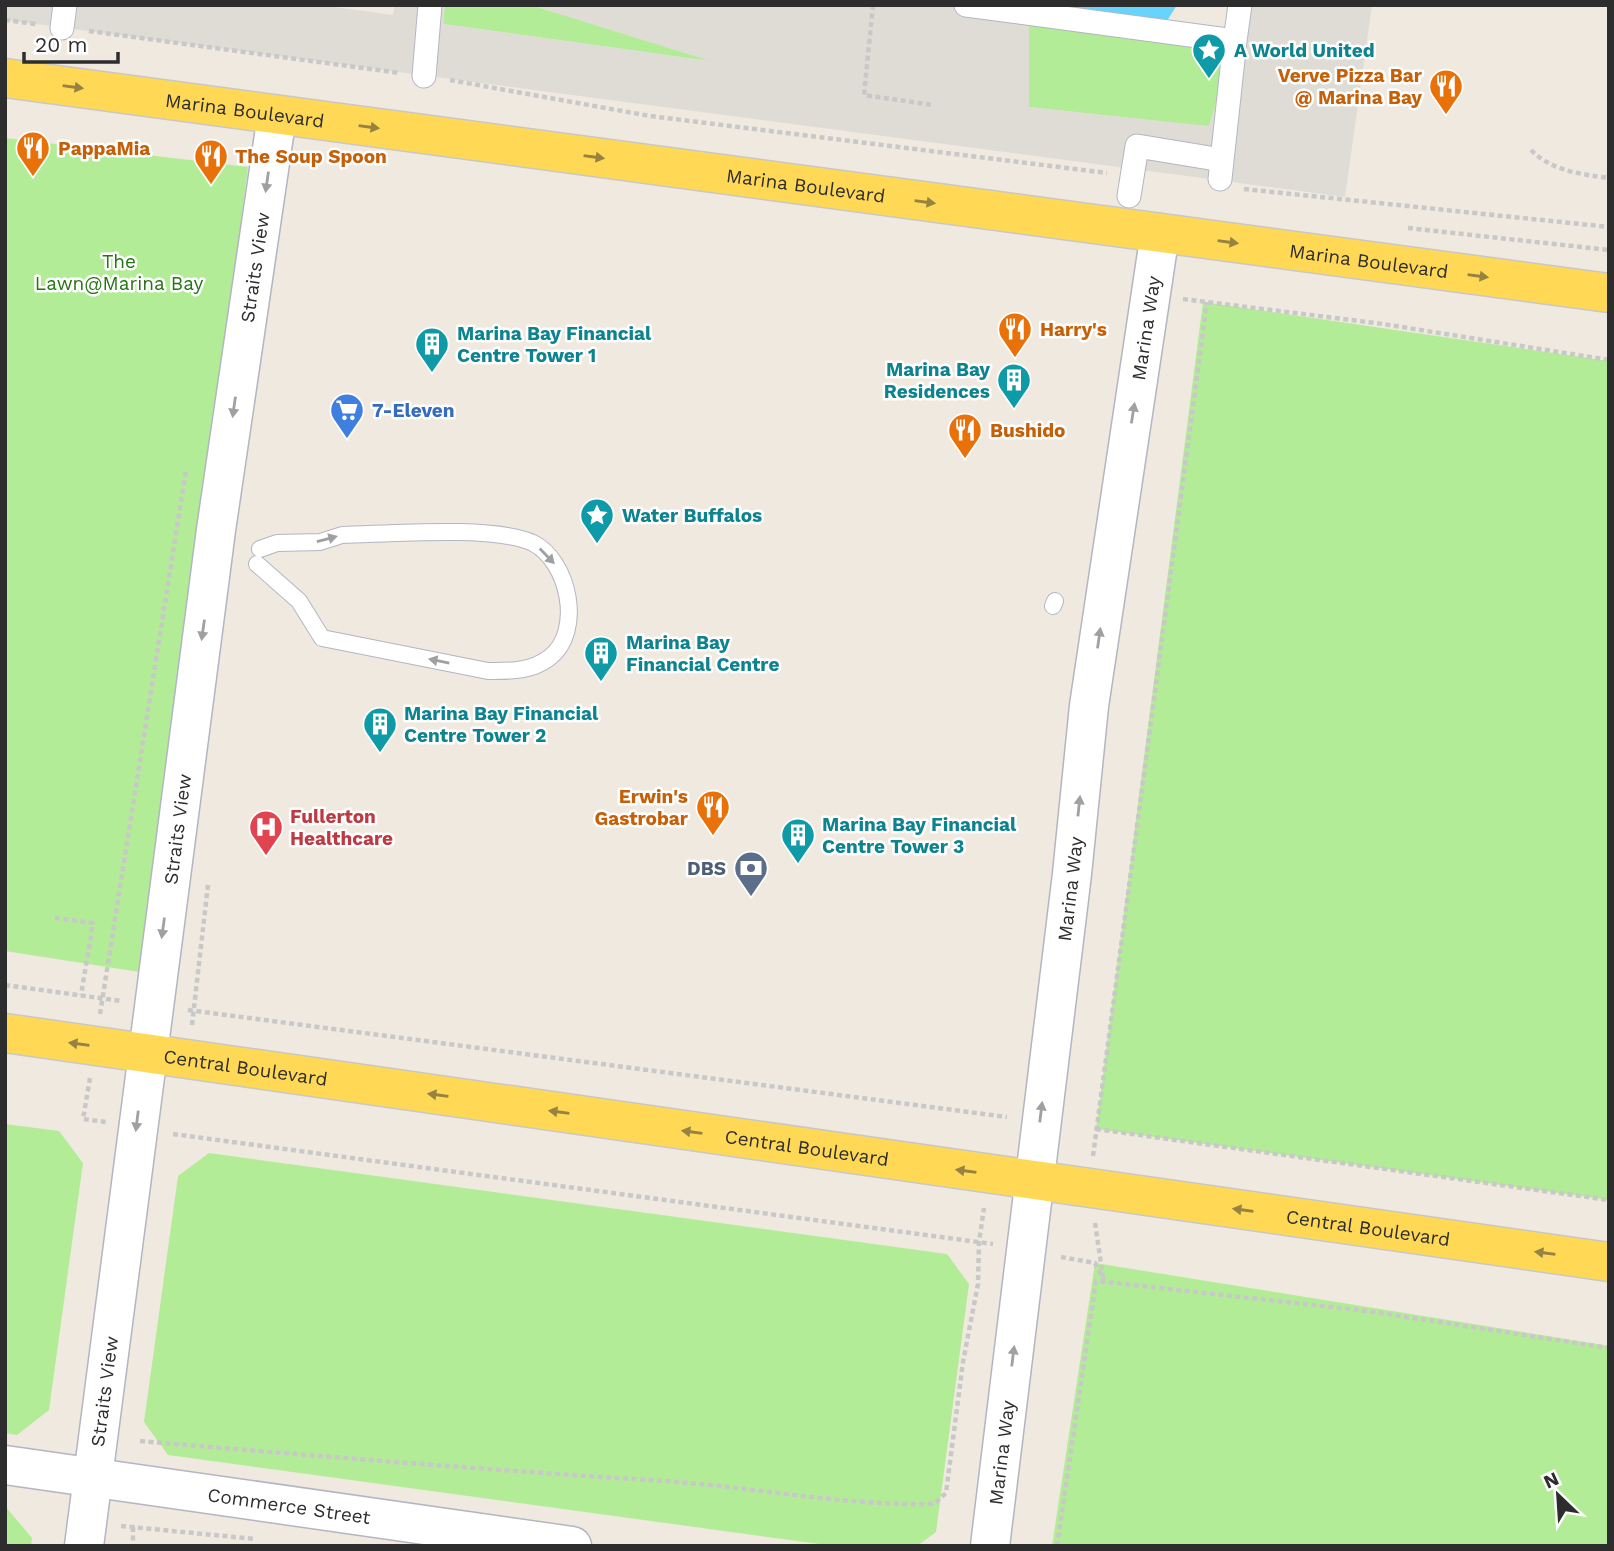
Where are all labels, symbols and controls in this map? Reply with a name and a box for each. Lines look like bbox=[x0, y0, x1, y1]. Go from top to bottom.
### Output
scale bar bbox=[24, 21, 119, 65]
place icon: A World United bbox=[1190, 31, 1228, 80]
text: 20 m bbox=[35, 32, 87, 57]
place label: A World United bbox=[1234, 39, 1375, 62]
place label: Verve Pizza Bar @ Marina Bay bbox=[1278, 64, 1423, 109]
restaurant icon: Verve Pizza Bar @ Marina Bay bbox=[1427, 67, 1465, 116]
one-way arrow bbox=[62, 82, 84, 93]
street label: Marina Boulevard bbox=[164, 88, 326, 132]
one-way arrow bbox=[358, 122, 380, 133]
restaurant icon: PappaMia bbox=[14, 129, 52, 178]
place label: PappaMia bbox=[58, 137, 150, 160]
restaurant icon: The Soup Spoon bbox=[192, 137, 230, 186]
place label: The Soup Spoon bbox=[235, 145, 387, 168]
one-way arrow bbox=[584, 152, 606, 163]
street label: Marina Boulevard bbox=[725, 163, 887, 207]
one-way arrow bbox=[261, 171, 272, 193]
one-way arrow bbox=[914, 196, 936, 207]
street label: Straits View bbox=[235, 211, 274, 324]
one-way arrow bbox=[1217, 237, 1239, 248]
street label: Marina Boulevard bbox=[1288, 239, 1450, 283]
park label: The Lawn@Marina Bay bbox=[35, 250, 203, 295]
one-way arrow bbox=[1467, 270, 1489, 281]
street label: Marina Way bbox=[1127, 274, 1165, 382]
restaurant icon: Harry's bbox=[996, 310, 1034, 359]
place label: Harry's bbox=[1040, 318, 1107, 341]
place label: Marina Bay Financial Centre Tower 1 bbox=[457, 322, 652, 367]
building icon: Marina Bay Financial Centre Tower 1 bbox=[413, 325, 451, 374]
place label: Marina Bay Residences bbox=[884, 358, 990, 403]
building icon: Marina Bay Residences bbox=[995, 361, 1033, 410]
supermarket icon: 7-Eleven bbox=[328, 391, 366, 440]
one-way arrow bbox=[228, 396, 239, 418]
place label: 7-Eleven bbox=[372, 399, 455, 422]
one-way arrow bbox=[1128, 402, 1139, 424]
restaurant icon: Bushido bbox=[946, 411, 984, 460]
place label: Bushido bbox=[990, 419, 1066, 442]
place icon: Water Buffalos bbox=[578, 496, 616, 545]
place label: Water Buffalos bbox=[622, 504, 762, 527]
one-way arrow bbox=[316, 533, 337, 543]
one-way arrow bbox=[538, 547, 554, 564]
one-way arrow bbox=[198, 619, 209, 641]
one-way arrow bbox=[1094, 627, 1105, 649]
place label: Marina Bay Financial Centre bbox=[626, 631, 779, 676]
building icon: Marina Bay Financial Centre bbox=[582, 634, 620, 683]
one-way arrow bbox=[428, 655, 450, 666]
place label: Marina Bay Financial Centre Tower 2 bbox=[404, 702, 599, 747]
building icon: Marina Bay Financial Centre Tower 2 bbox=[361, 705, 399, 754]
street label: Straits View bbox=[159, 772, 196, 886]
place label: Erwin's Gastrobar bbox=[594, 785, 689, 830]
restaurant icon: Erwin's Gastrobar bbox=[694, 788, 732, 837]
one-way arrow bbox=[1074, 795, 1085, 817]
place label: Fullerton Healthcare bbox=[290, 805, 393, 850]
hospital icon: Fullerton Healthcare bbox=[247, 808, 285, 857]
place label: Marina Bay Financial Centre Tower 3 bbox=[822, 813, 1017, 858]
building icon: Marina Bay Financial Centre Tower 3 bbox=[779, 816, 817, 865]
street label: Marina Way bbox=[1052, 835, 1087, 943]
bank icon: DBS bbox=[732, 849, 770, 898]
place label: DBS bbox=[687, 857, 726, 880]
one-way arrow bbox=[158, 917, 169, 939]
one-way arrow bbox=[68, 1038, 90, 1049]
street label: Central Boulevard bbox=[162, 1044, 329, 1090]
one-way arrow bbox=[427, 1089, 449, 1100]
one-way arrow bbox=[1036, 1101, 1047, 1123]
one-way arrow bbox=[548, 1107, 570, 1118]
one-way arrow bbox=[132, 1110, 143, 1132]
street label: Central Boulevard bbox=[723, 1124, 890, 1171]
one-way arrow bbox=[681, 1126, 703, 1137]
one-way arrow bbox=[955, 1165, 977, 1176]
one-way arrow bbox=[1232, 1204, 1254, 1215]
street label: Central Boulevard bbox=[1285, 1205, 1452, 1251]
one-way arrow bbox=[1533, 1247, 1555, 1258]
street label: Straits View bbox=[86, 1335, 123, 1448]
one-way arrow bbox=[1007, 1345, 1018, 1367]
street label: Marina Way bbox=[984, 1399, 1019, 1506]
north arrow bbox=[1523, 1460, 1593, 1530]
text: N bbox=[1540, 1467, 1562, 1493]
street label: Commerce Street bbox=[206, 1483, 372, 1529]

